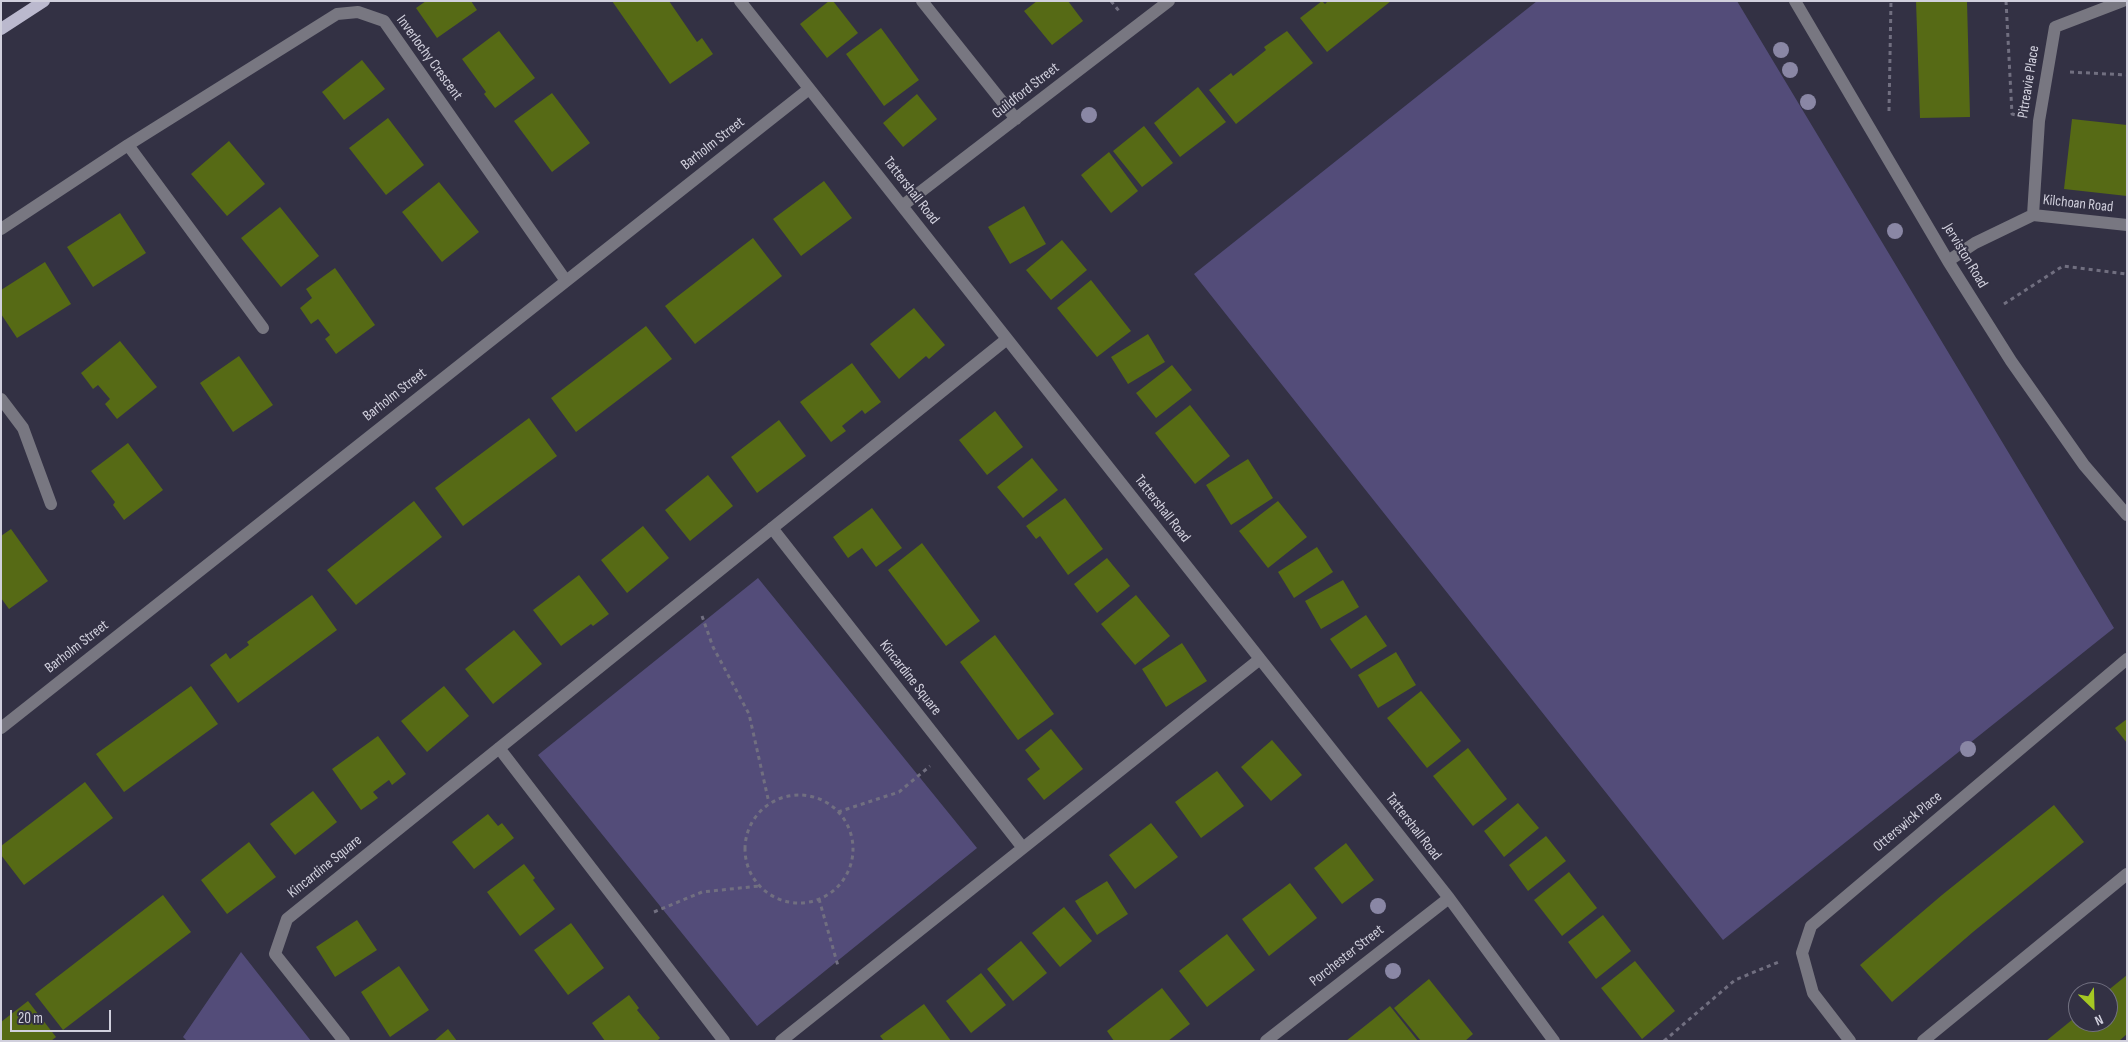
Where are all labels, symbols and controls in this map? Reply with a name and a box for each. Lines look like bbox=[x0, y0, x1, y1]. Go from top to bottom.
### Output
street label: Inverlochy Crescent bbox=[392, 12, 466, 104]
street label: Pitreavie Place bbox=[2014, 44, 2044, 120]
street label: Guildford Street bbox=[989, 59, 1063, 123]
street label: Barholm Street bbox=[678, 114, 748, 174]
street label: Tattershall Road bbox=[879, 154, 943, 228]
street label: Kilchoan Road bbox=[2042, 191, 2114, 217]
street label: Jerviston Road bbox=[1939, 221, 1991, 291]
street label: Barholm Street bbox=[360, 365, 430, 425]
street label: Tattershall Road bbox=[1130, 472, 1194, 546]
street label: Barholm Street bbox=[42, 617, 112, 677]
street label: Kincardine Square bbox=[875, 637, 945, 719]
street label: Otterswick Place bbox=[1870, 788, 1946, 856]
street label: Tattershall Road bbox=[1381, 790, 1445, 864]
street label: Kincardine Square bbox=[284, 832, 366, 902]
street label: Porchester Street bbox=[1306, 921, 1388, 991]
north arrow bbox=[2068, 982, 2118, 1032]
scale bar bbox=[12, 1000, 114, 1032]
text: 20 m bbox=[18, 1009, 43, 1028]
text: N bbox=[2092, 1011, 2106, 1030]

